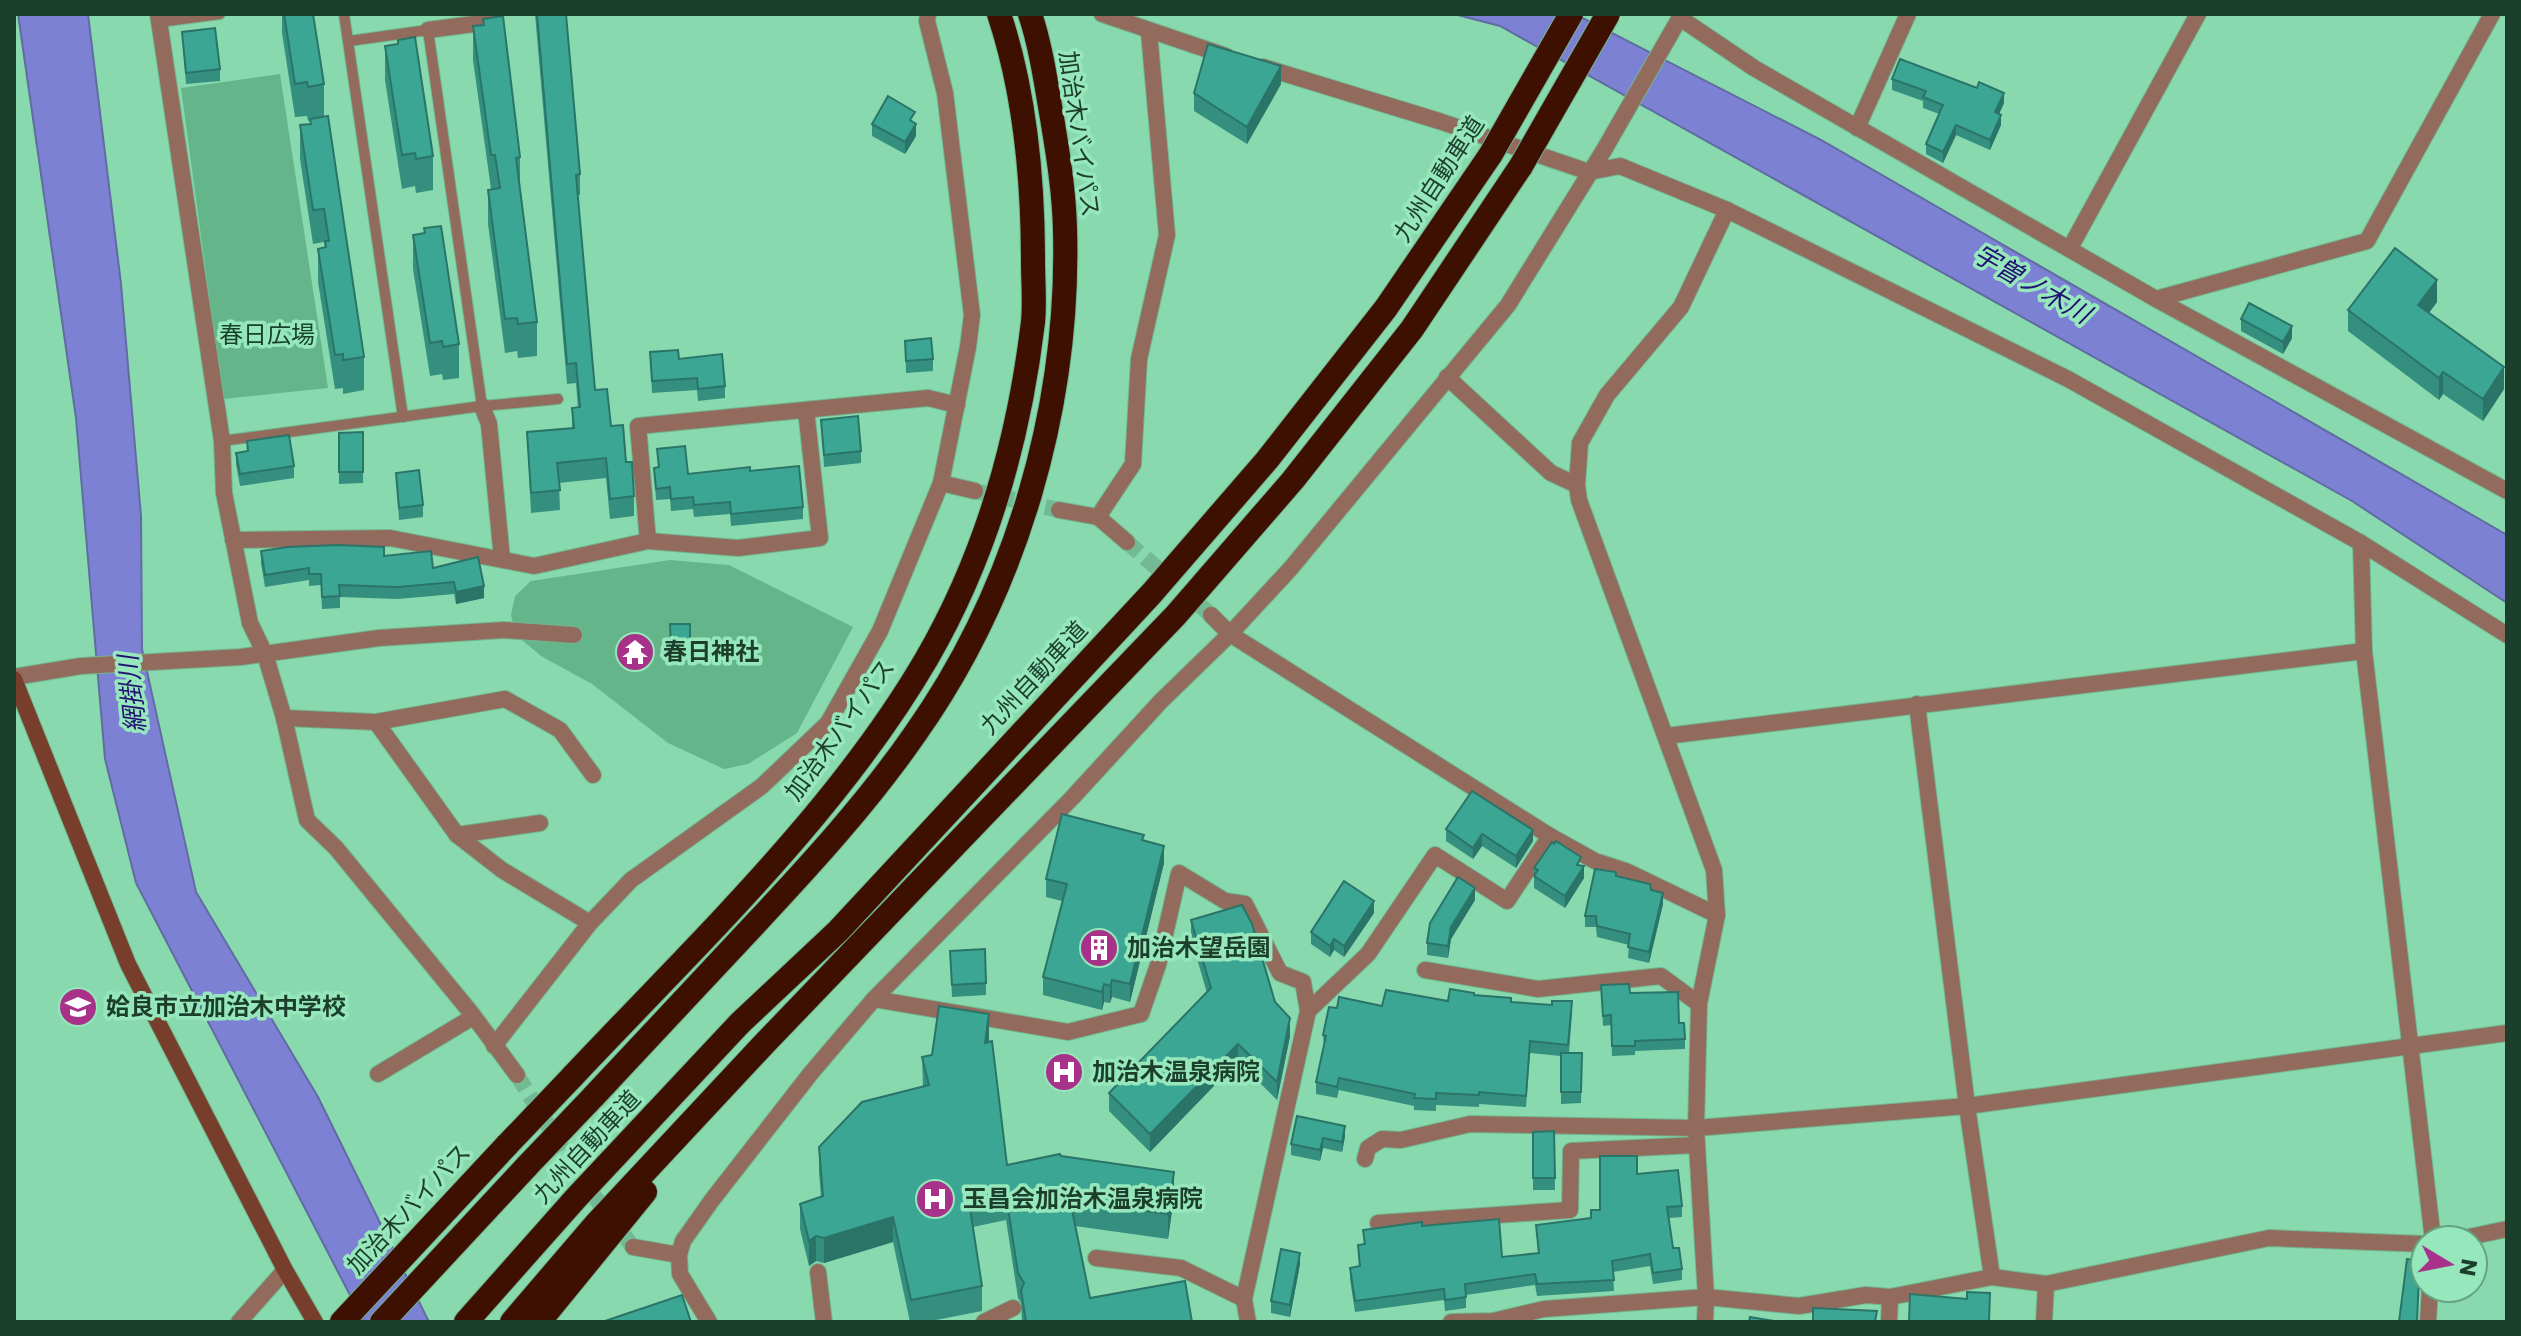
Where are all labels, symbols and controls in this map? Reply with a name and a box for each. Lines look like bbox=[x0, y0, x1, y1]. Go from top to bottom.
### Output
street label: 加治木バイパス bbox=[1051, 49, 1107, 219]
street label: 九州自動車道 bbox=[1386, 109, 1492, 248]
water label: 宇曽ノ木川 bbox=[1967, 236, 2100, 334]
park label: 春日広場 bbox=[219, 318, 315, 351]
street label: 九州自動車道 bbox=[972, 614, 1095, 742]
temple icon: 春日神社 bbox=[614, 631, 656, 673]
place label: 春日神社 bbox=[663, 635, 759, 668]
water label: 網掛川 bbox=[110, 650, 154, 735]
street label: 加治木バイパス bbox=[777, 652, 902, 807]
building icon: 加治木望岳園 bbox=[1078, 927, 1120, 969]
place label: 加治木望岳園 bbox=[1127, 931, 1271, 964]
school or university icon: 姶良市立加治木中学校 bbox=[57, 986, 99, 1028]
place label: 姶良市立加治木中学校 bbox=[106, 990, 346, 1023]
hospital icon: 加治木温泉病院 bbox=[1043, 1051, 1085, 1093]
place label: 加治木温泉病院 bbox=[1092, 1055, 1260, 1088]
street label: 九州自動車道 bbox=[525, 1083, 648, 1211]
street label: 加治木バイパス bbox=[339, 1136, 478, 1281]
hospital icon: 玉昌会加治木温泉病院 bbox=[914, 1178, 956, 1220]
place label: 玉昌会加治木温泉病院 bbox=[963, 1182, 1203, 1215]
north arrow bbox=[2409, 1224, 2489, 1304]
text: N bbox=[2452, 1257, 2485, 1278]

